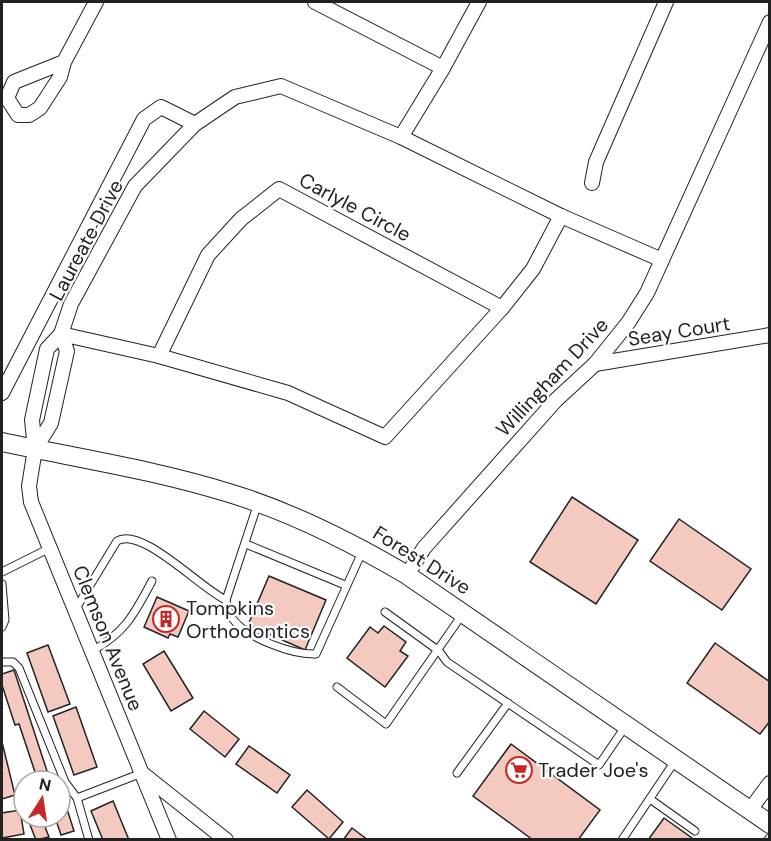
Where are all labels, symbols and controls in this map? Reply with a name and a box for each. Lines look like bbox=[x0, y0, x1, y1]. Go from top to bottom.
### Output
street label: Carlyle Circle bbox=[295, 167, 415, 247]
street label: Laureate Drive bbox=[43, 175, 129, 305]
street label: Seay Court bbox=[626, 310, 732, 352]
street label: Willingham Drive bbox=[490, 312, 614, 442]
street label: Forest Drive bbox=[368, 520, 476, 600]
street label: Clemson Avenue bbox=[67, 561, 149, 715]
place label: Tompkins Orthodontics bbox=[186, 595, 310, 644]
building icon: Tompkins Orthodontics bbox=[151, 604, 181, 634]
supermarket icon: Trader Joe's bbox=[504, 755, 534, 785]
place label: Trader Joe's bbox=[538, 757, 649, 783]
north arrow bbox=[12, 769, 72, 829]
text: N bbox=[37, 773, 53, 796]

